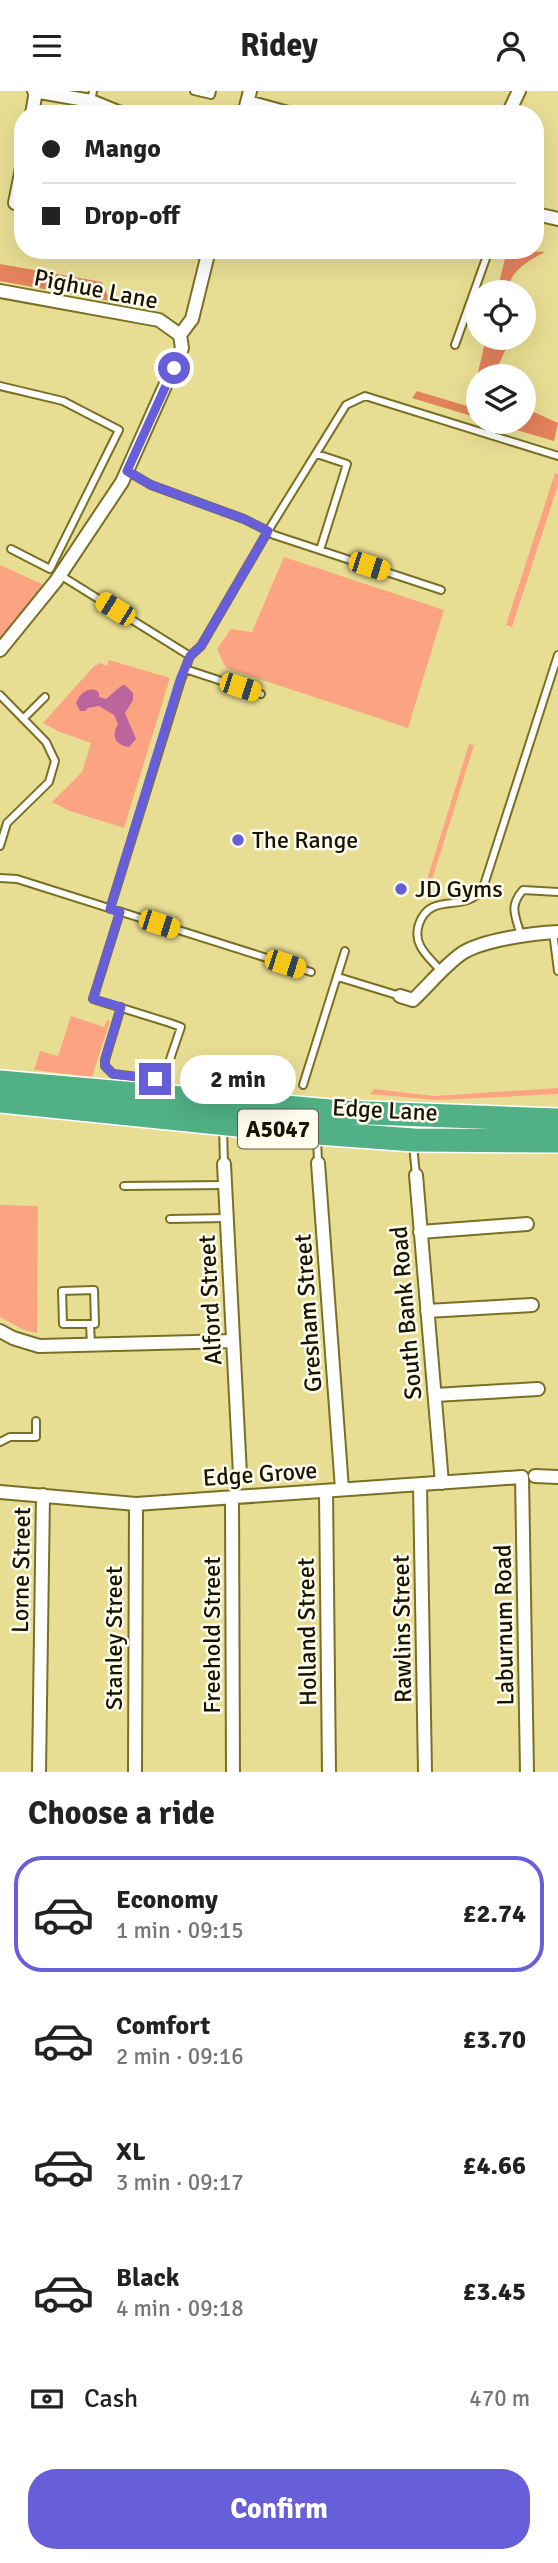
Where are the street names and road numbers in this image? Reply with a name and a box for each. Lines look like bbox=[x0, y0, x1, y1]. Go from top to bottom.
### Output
street label: Pighue Lane bbox=[31, 262, 161, 316]
street label: Edge Lane bbox=[332, 1092, 438, 1128]
road number: A5047 bbox=[238, 1109, 318, 1149]
street label: South Bank Road bbox=[383, 1225, 429, 1401]
street label: Gresham Street bbox=[288, 1233, 328, 1393]
street label: Alford Street bbox=[192, 1234, 228, 1366]
street label: Edge Grove bbox=[202, 1455, 318, 1493]
street label: Lorne Street bbox=[5, 1507, 37, 1633]
street label: Laburnum Road bbox=[488, 1544, 520, 1706]
street label: Rawlins Street bbox=[386, 1555, 418, 1703]
street label: Freehold Street bbox=[197, 1556, 227, 1714]
street label: Holland Street bbox=[291, 1558, 323, 1706]
street label: Stanley Street bbox=[99, 1566, 129, 1710]

